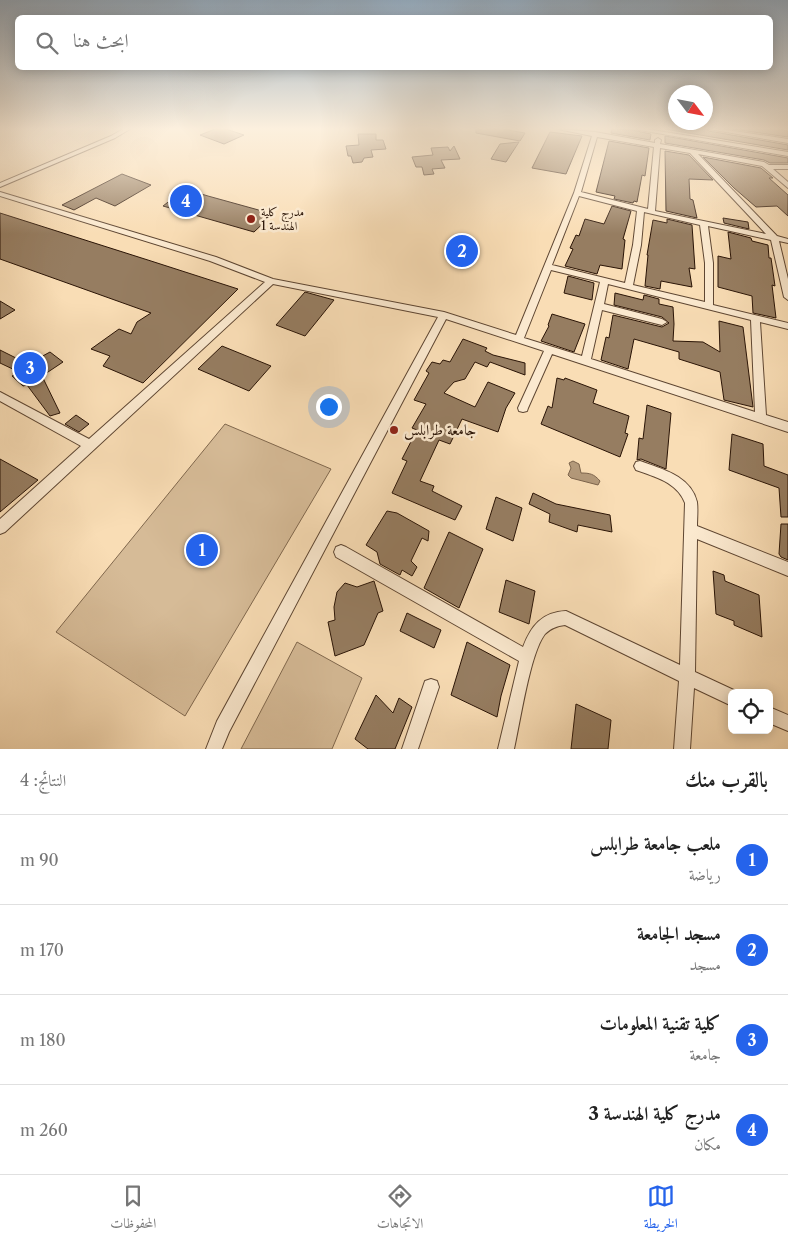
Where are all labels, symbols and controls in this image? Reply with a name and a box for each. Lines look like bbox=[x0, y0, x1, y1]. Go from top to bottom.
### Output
search box bbox=[15, 15, 773, 70]
icon: search bbox=[33, 29, 61, 57]
text: ابحث هنا bbox=[73, 29, 129, 52]
north arrow bbox=[668, 85, 713, 130]
pin: 4 bbox=[170, 182, 202, 220]
place label: مدرج كلية الهندسة 1 bbox=[261, 204, 304, 233]
marker: مدرج كلية الهندسة 1 bbox=[245, 213, 257, 225]
pin: 2 bbox=[446, 232, 478, 270]
pin: 3 bbox=[14, 349, 46, 387]
your location bbox=[316, 394, 342, 420]
place label: جامعة طرابلس bbox=[404, 420, 476, 440]
marker: جامعة طرابلس bbox=[388, 424, 400, 436]
pin: 1 bbox=[186, 531, 218, 569]
map controls bbox=[728, 689, 773, 734]
button: locate bbox=[728, 689, 773, 734]
text: بالقرب منك bbox=[685, 767, 768, 792]
text: النتائج: 4 bbox=[20, 770, 66, 790]
text: ملعب جامعة طرابلس bbox=[590, 832, 721, 855]
text: 90 m bbox=[20, 850, 59, 870]
text: 1 bbox=[748, 850, 756, 870]
text: رياضة bbox=[689, 864, 721, 884]
text: مسجد الجامعة bbox=[637, 922, 721, 945]
text: 170 m bbox=[20, 940, 64, 960]
text: 2 bbox=[747, 940, 757, 960]
text: مسجد bbox=[690, 954, 721, 974]
text: كلية تقنية المعلومات bbox=[600, 1012, 721, 1035]
text: 180 m bbox=[20, 1030, 66, 1050]
text: 3 bbox=[747, 1030, 757, 1050]
text: جامعة bbox=[689, 1044, 721, 1064]
text: مدرج كلية الهندسة 3 bbox=[588, 1102, 721, 1125]
text: 260 m bbox=[20, 1120, 68, 1140]
text: 4 bbox=[747, 1120, 757, 1140]
text: مكان bbox=[694, 1134, 721, 1154]
tab: المحفوظات bbox=[110, 1182, 156, 1237]
tab: الاتجاهات bbox=[377, 1182, 423, 1237]
tab: الخريطة bbox=[644, 1182, 678, 1237]

